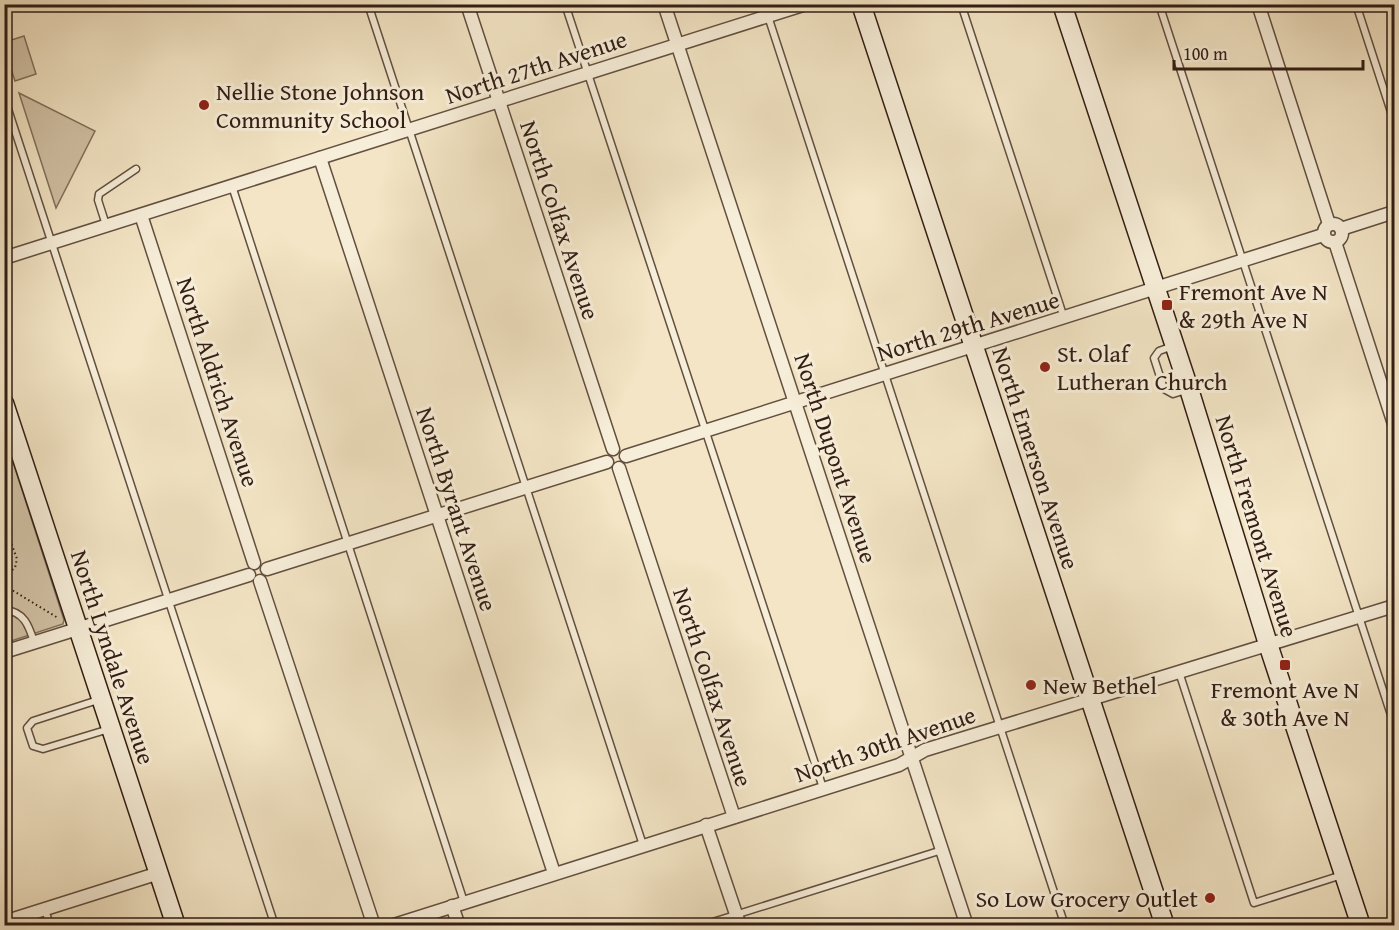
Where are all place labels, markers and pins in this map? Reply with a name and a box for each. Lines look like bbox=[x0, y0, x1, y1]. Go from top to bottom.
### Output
place label: Nellie Stone Johnson Community School bbox=[216, 74, 425, 137]
marker: Nellie Stone Johnson Community School bbox=[197, 98, 211, 112]
place label: Fremont Ave N & 29th Ave N bbox=[1179, 274, 1328, 337]
marker: Fremont Ave N & 29th Ave N bbox=[1160, 298, 1174, 312]
place label: St. Olaf Lutheran Church bbox=[1057, 336, 1228, 399]
marker: St. Olaf Lutheran Church bbox=[1038, 360, 1052, 374]
marker: Fremont Ave N & 30th Ave N bbox=[1278, 658, 1292, 672]
place label: New Bethel bbox=[1043, 668, 1157, 703]
place label: Fremont Ave N & 30th Ave N bbox=[1211, 672, 1360, 735]
marker: New Bethel bbox=[1024, 678, 1038, 692]
place label: So Low Grocery Outlet bbox=[975, 881, 1199, 916]
marker: So Low Grocery Outlet bbox=[1203, 891, 1217, 905]

